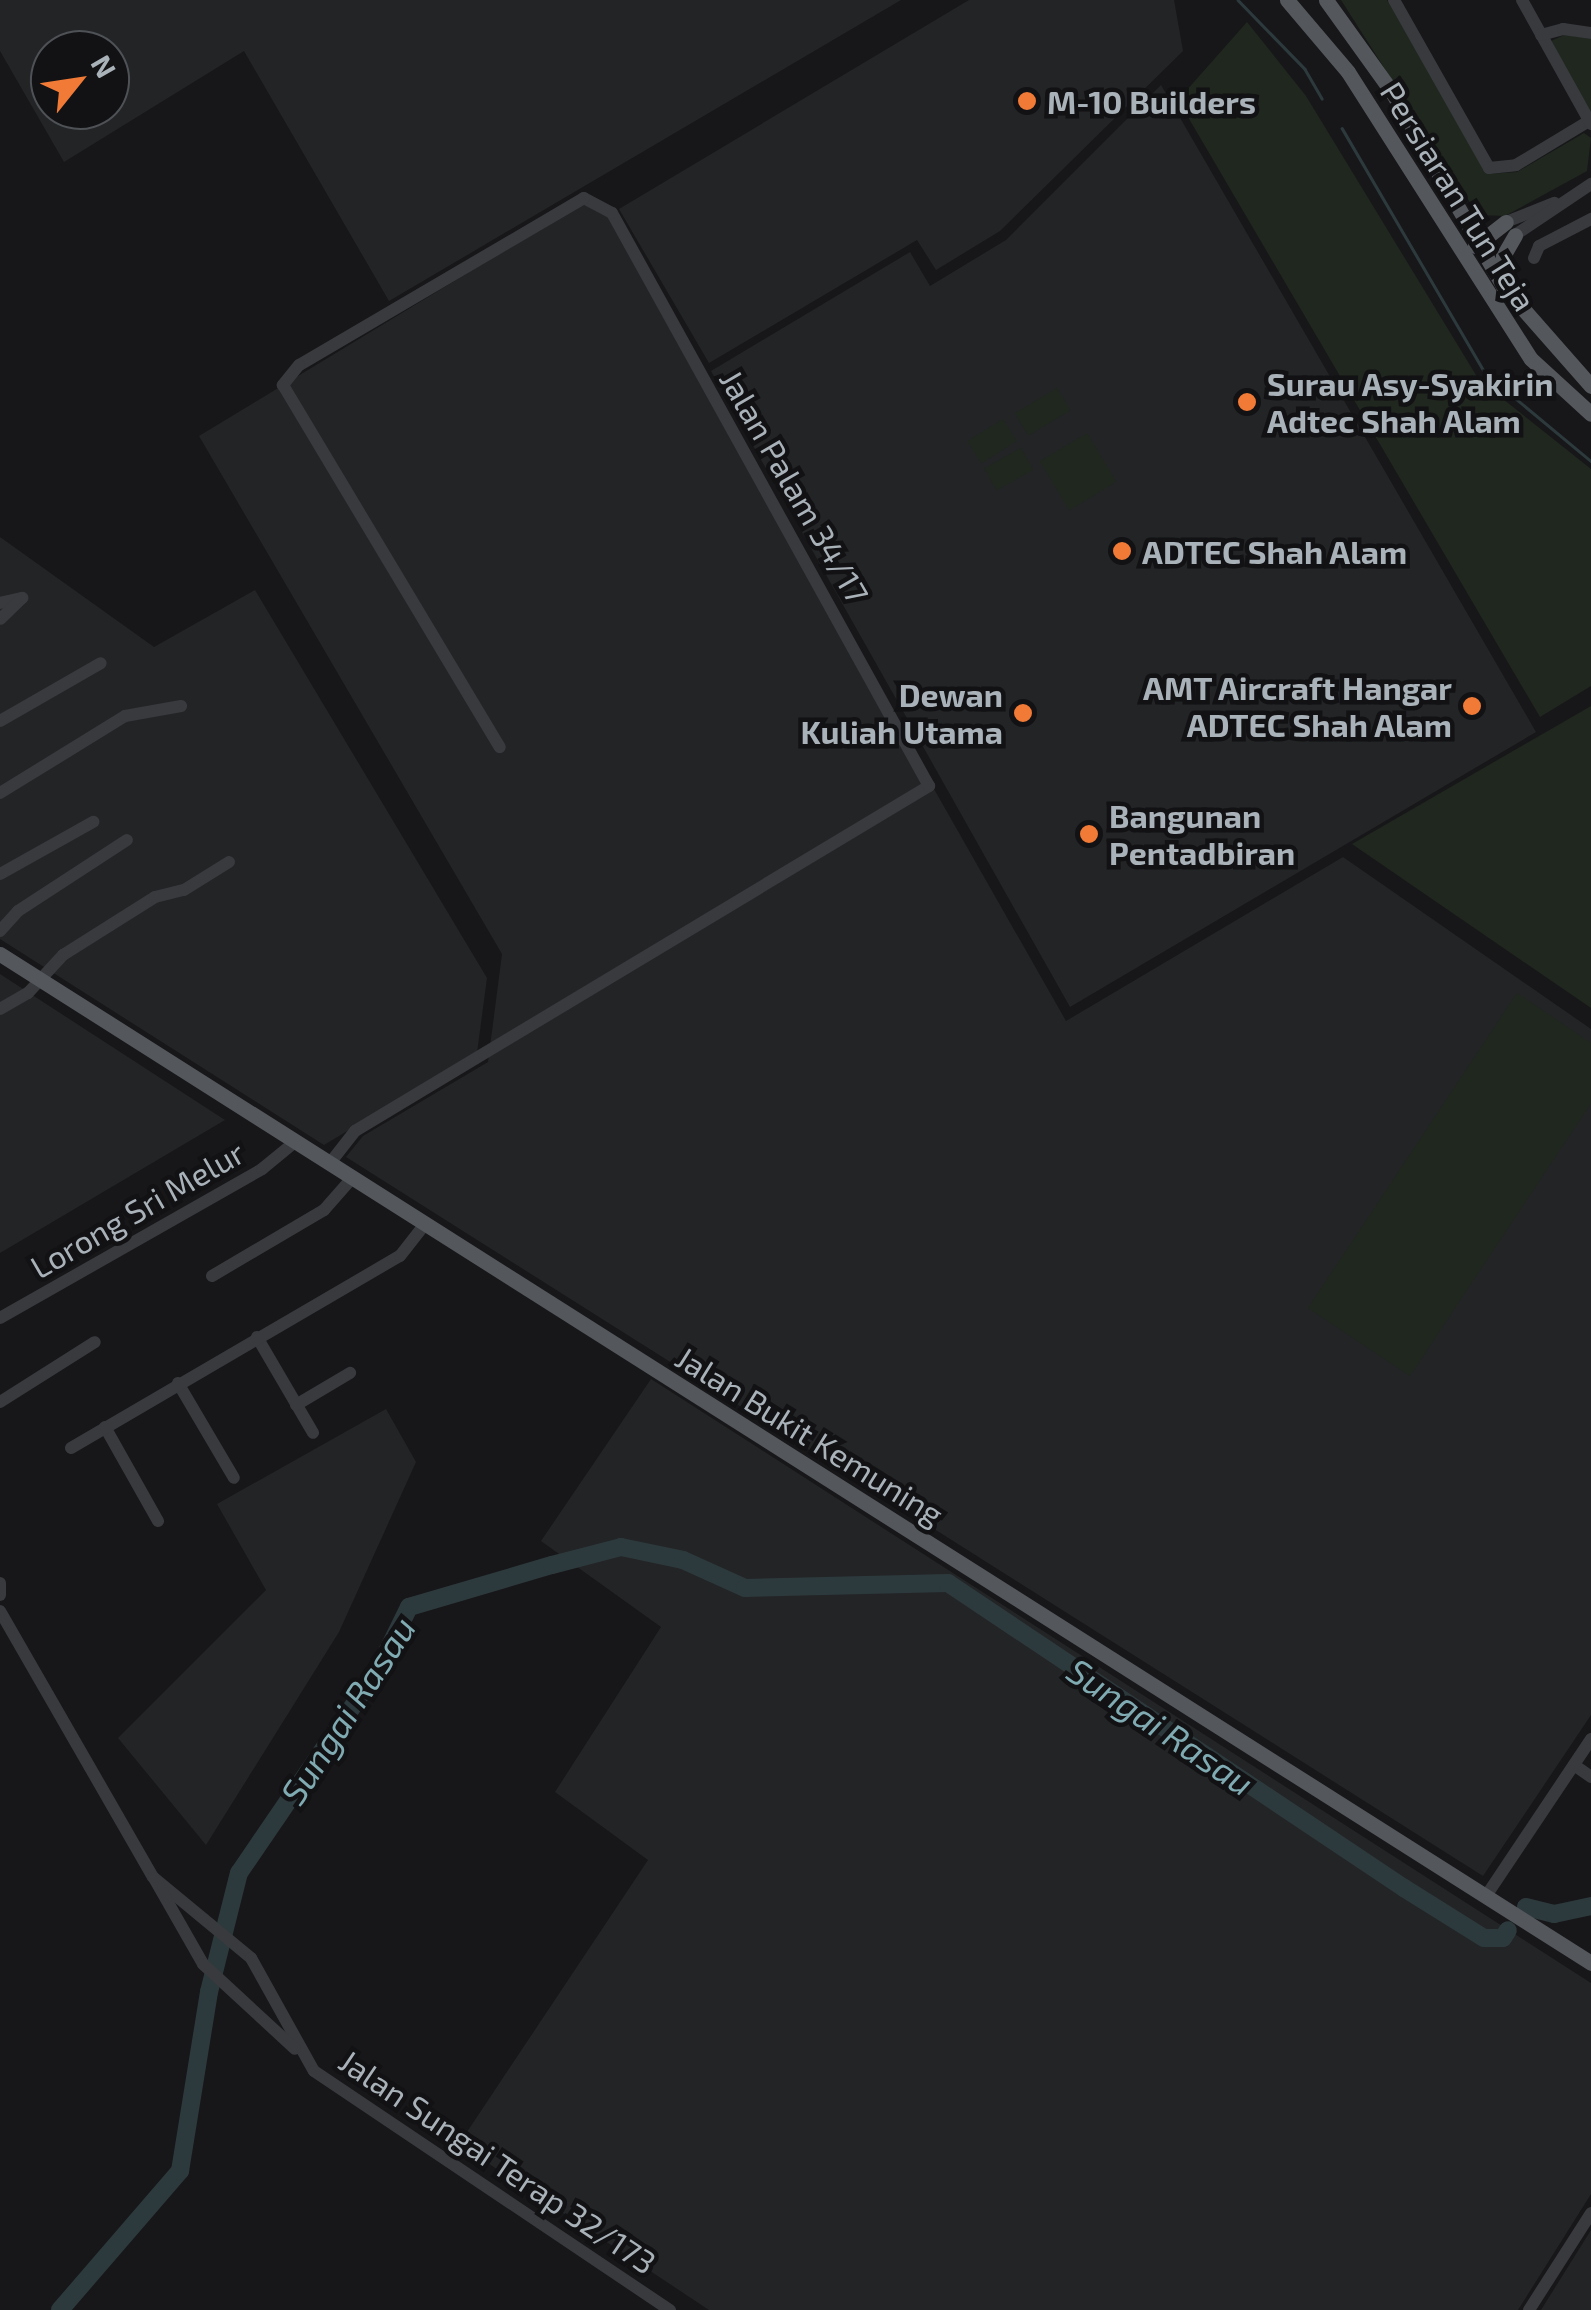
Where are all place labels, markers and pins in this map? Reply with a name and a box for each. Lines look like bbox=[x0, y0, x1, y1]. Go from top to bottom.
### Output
place label: M-10 Builders bbox=[1047, 82, 1256, 120]
marker: M-10 Builders bbox=[1016, 90, 1038, 112]
place label: Surau Asy-Syakirin Adtec Shah Alam bbox=[1267, 365, 1554, 440]
marker: Surau Asy-Syakirin Adtec Shah Alam bbox=[1236, 391, 1258, 413]
place label: ADTEC Shah Alam bbox=[1142, 532, 1408, 570]
marker: ADTEC Shah Alam bbox=[1111, 540, 1133, 562]
place label: AMT Aircraft Hangar ADTEC Shah Alam bbox=[1142, 669, 1452, 744]
place label: Dewan Kuliah Utama bbox=[800, 676, 1003, 751]
marker: AMT Aircraft Hangar ADTEC Shah Alam bbox=[1461, 695, 1483, 717]
marker: Dewan Kuliah Utama bbox=[1012, 702, 1034, 724]
place label: Bangunan Pentadbiran bbox=[1109, 797, 1295, 872]
marker: Bangunan Pentadbiran bbox=[1078, 823, 1100, 845]

